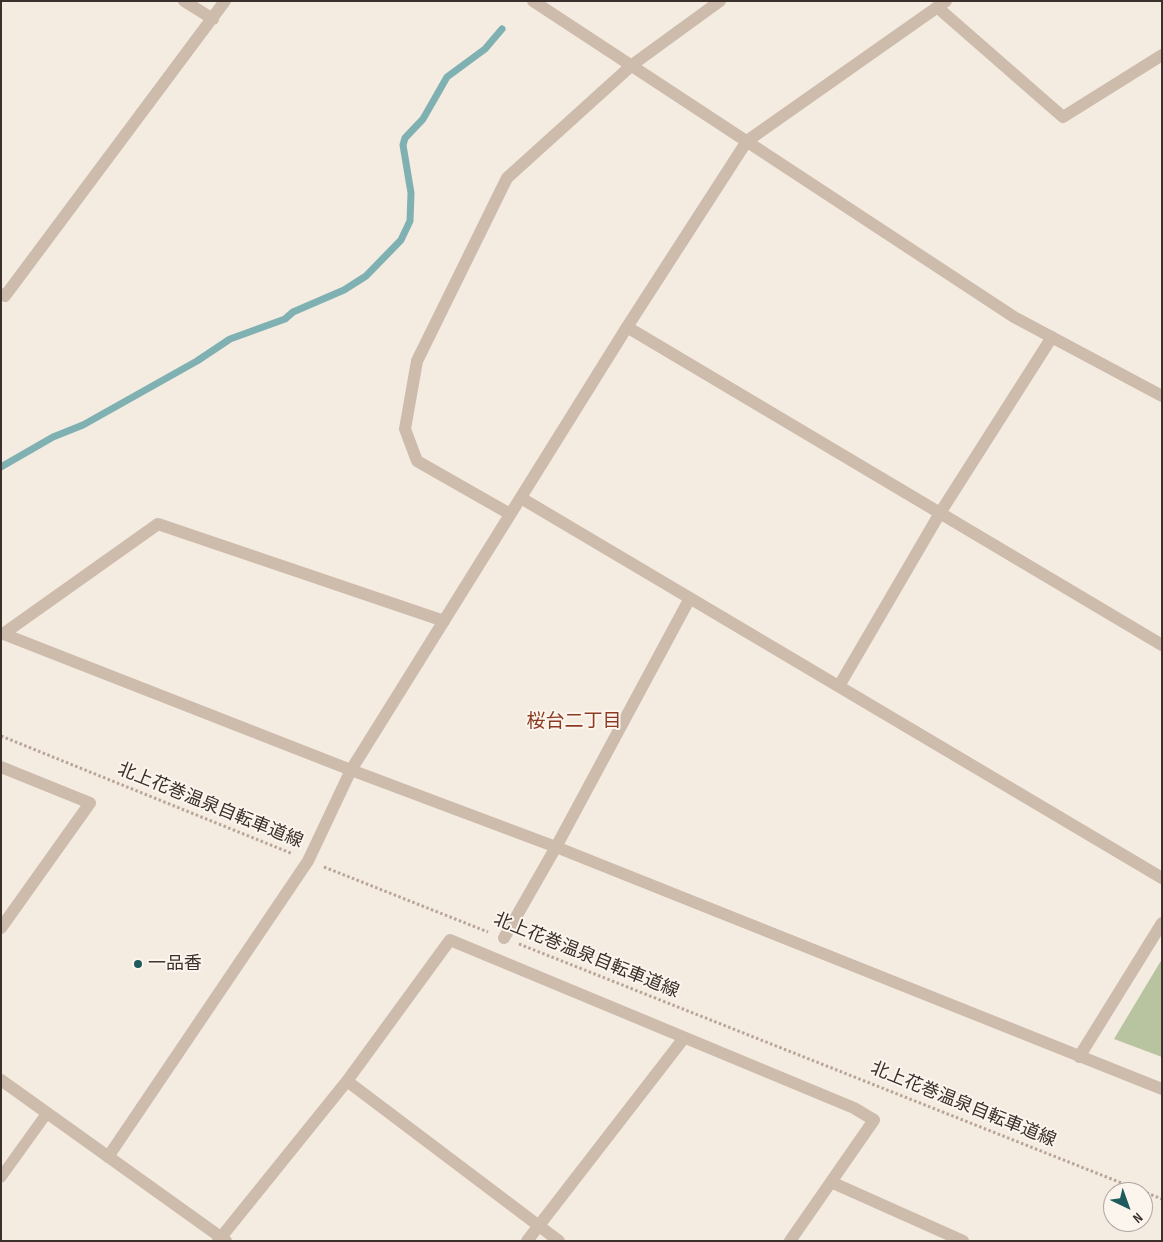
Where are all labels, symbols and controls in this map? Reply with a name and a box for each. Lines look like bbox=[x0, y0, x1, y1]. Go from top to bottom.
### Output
district label: 桜台二丁目 bbox=[527, 711, 621, 733]
street label: 北上花巻温泉自転車道線 bbox=[114, 759, 306, 853]
street label: 北上花巻温泉自転車道線 bbox=[490, 909, 682, 1003]
place label: 一品香 bbox=[148, 953, 202, 975]
marker: 一品香 bbox=[132, 958, 144, 970]
street label: 北上花巻温泉自転車道線 bbox=[867, 1058, 1059, 1152]
north arrow bbox=[1103, 1182, 1153, 1232]
text: N bbox=[1129, 1209, 1146, 1227]

